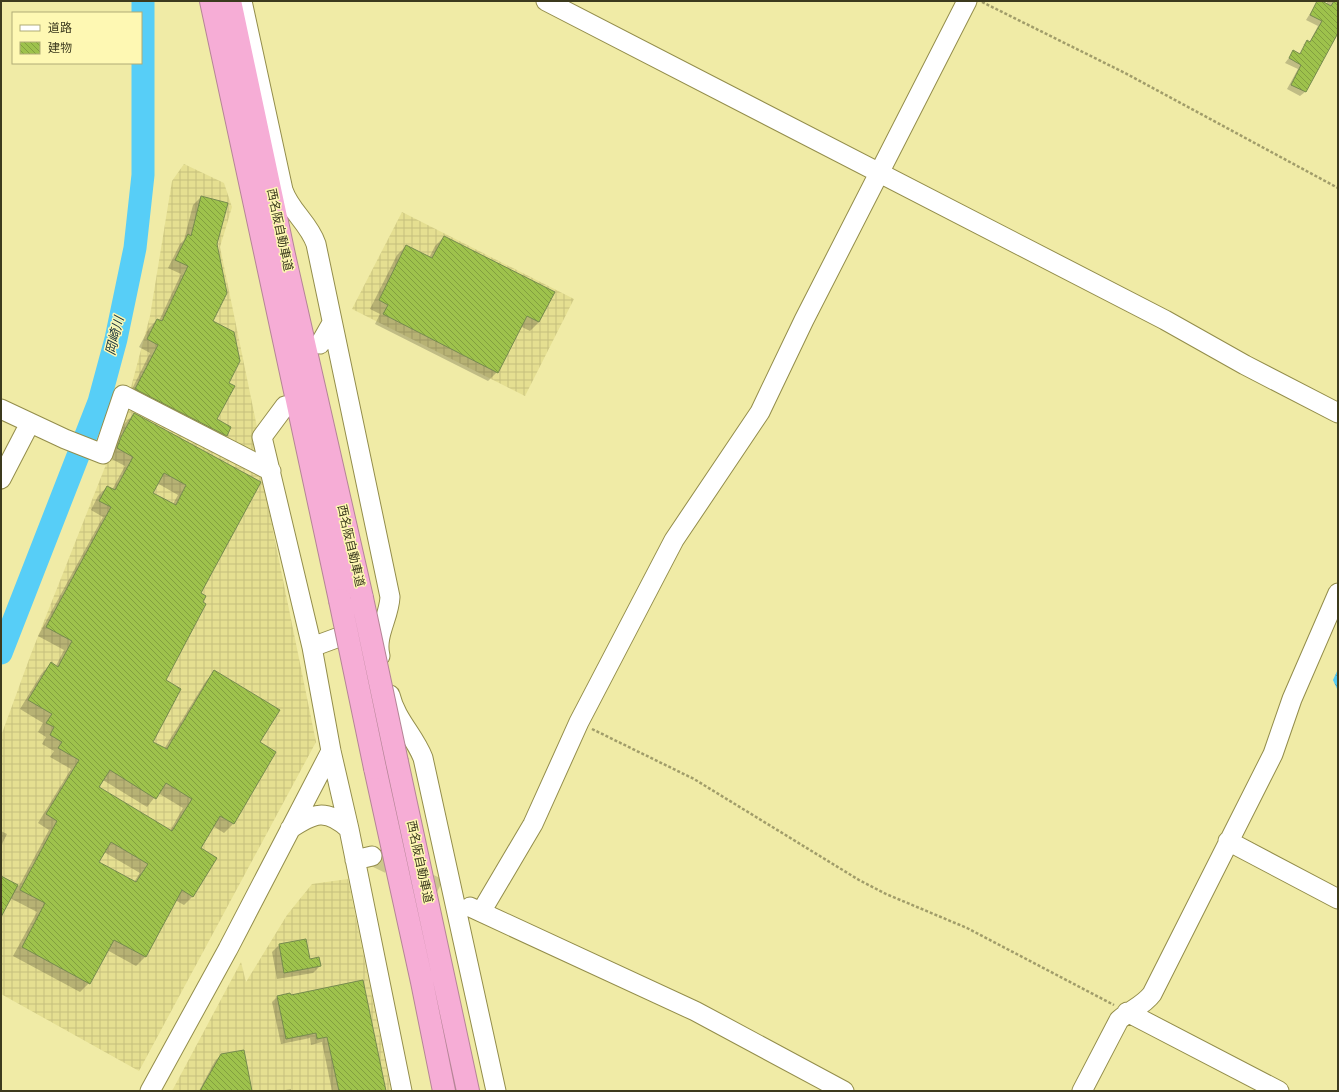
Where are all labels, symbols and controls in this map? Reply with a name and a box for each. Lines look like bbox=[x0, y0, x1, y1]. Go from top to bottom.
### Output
legend bbox=[12, 12, 142, 64]
text: 道路 bbox=[48, 21, 72, 37]
text: 建物 bbox=[48, 41, 72, 57]
street label: 西名阪自動車道 bbox=[262, 187, 296, 273]
water label: 岡崎川 bbox=[104, 313, 129, 357]
street label: 西名阪自動車道 bbox=[333, 503, 367, 589]
street label: 西名阪自動車道 bbox=[402, 819, 436, 905]

